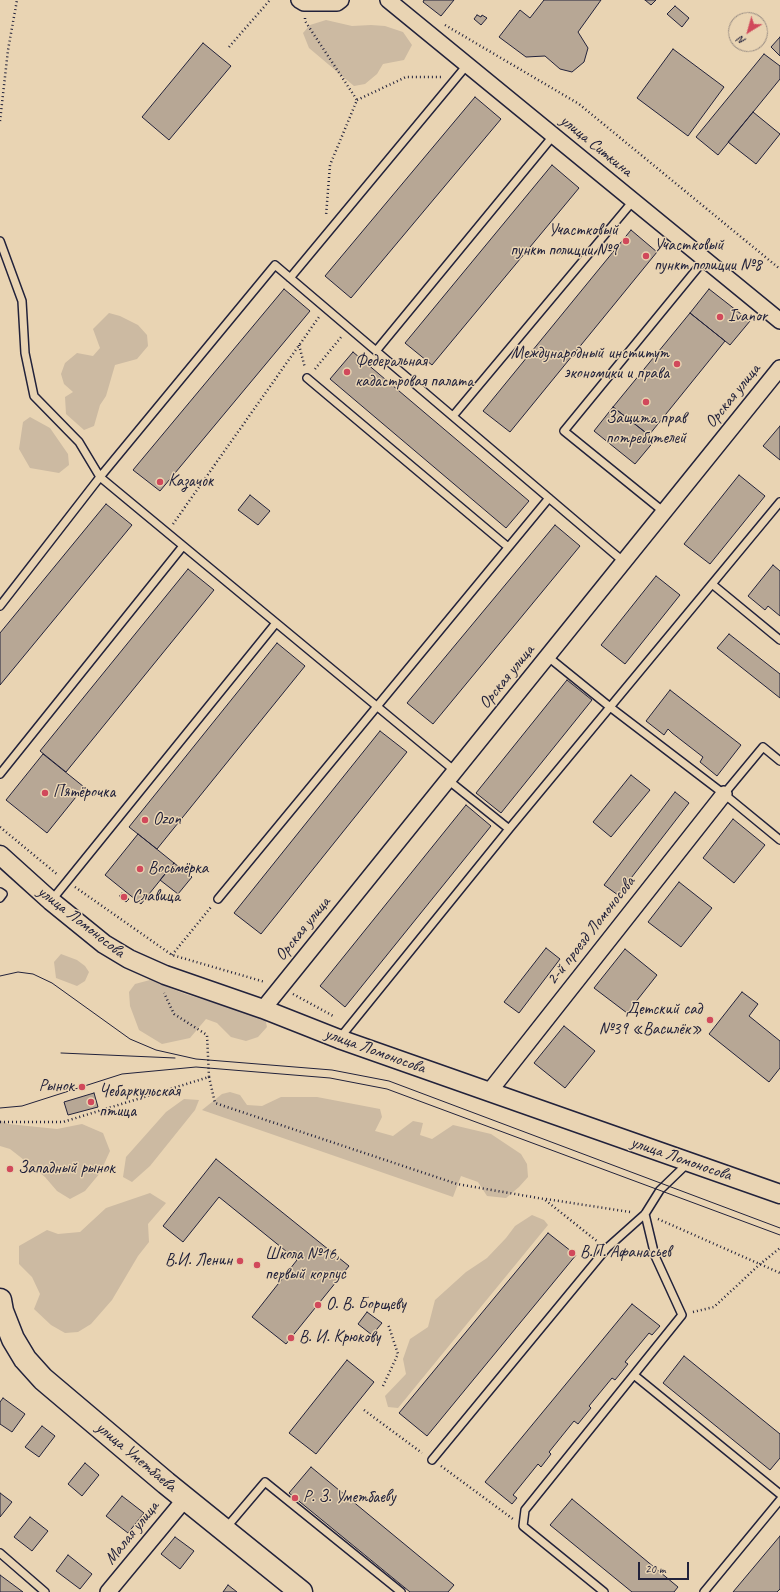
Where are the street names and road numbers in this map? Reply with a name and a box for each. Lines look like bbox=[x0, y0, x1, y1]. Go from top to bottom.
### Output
street label: улица Ситкина bbox=[556, 111, 636, 181]
street label: Орская улица bbox=[701, 360, 765, 432]
street label: Орская улица bbox=[475, 641, 539, 713]
street label: 2-й проезд Ломоносова bbox=[542, 873, 640, 989]
street label: улица Ломоносова bbox=[33, 882, 129, 962]
street label: Орская улица bbox=[271, 893, 335, 965]
street label: улица Ломоносова bbox=[322, 1023, 428, 1079]
street label: улица Ломоносова bbox=[628, 1132, 734, 1186]
street label: улица Уметбаева bbox=[92, 1417, 180, 1497]
street label: Малая улица bbox=[100, 1497, 164, 1569]

